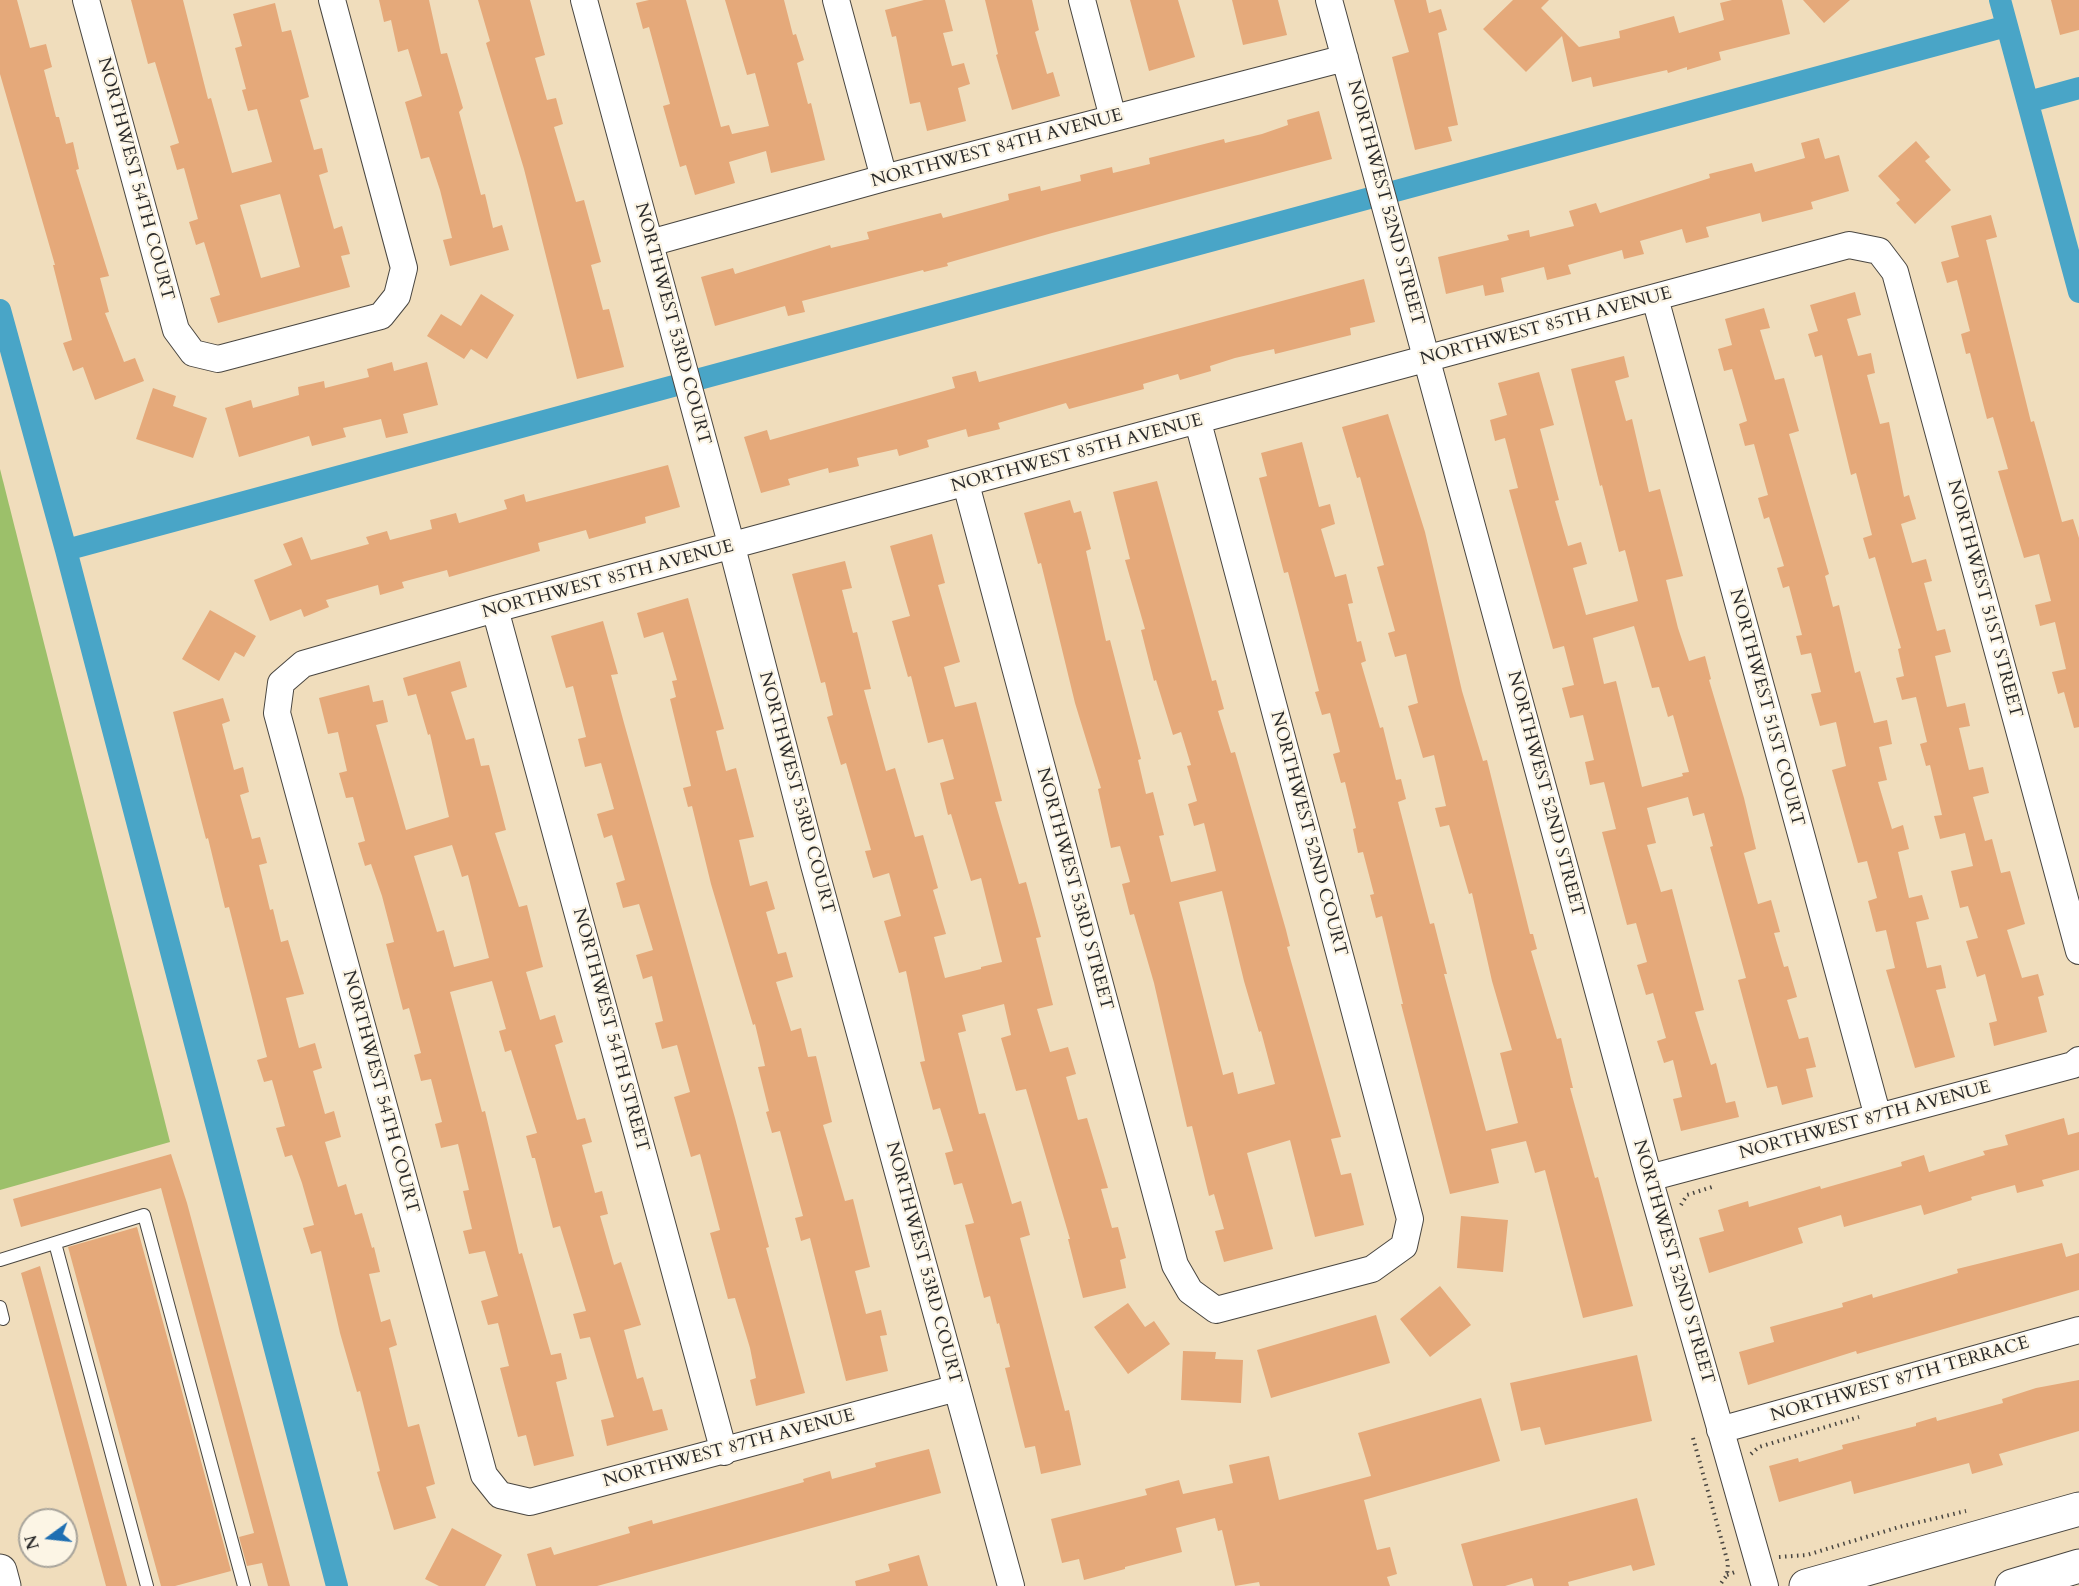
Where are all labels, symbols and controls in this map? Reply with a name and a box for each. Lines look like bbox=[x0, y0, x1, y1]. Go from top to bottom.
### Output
street label: NORTHWEST 54TH COURT bbox=[92, 55, 178, 303]
street label: NORTHWEST 52ND STREET bbox=[1342, 78, 1428, 328]
street label: NORTHWEST 84TH AVENUE bbox=[869, 105, 1125, 193]
street label: NORTHWEST 53RD COURT bbox=[629, 201, 715, 447]
street label: NORTHWEST 85TH AVENUE bbox=[1418, 283, 1674, 371]
street label: NORTHWEST 85TH AVENUE bbox=[949, 410, 1205, 498]
street label: NORTHWEST 51ST STREET bbox=[1942, 478, 2026, 720]
street label: NORTHWEST 85TH AVENUE bbox=[480, 536, 736, 624]
street label: NORTHWEST 51ST COURT bbox=[1724, 587, 1808, 829]
street label: NORTHWEST 52ND STREET bbox=[1502, 669, 1588, 919]
street label: NORTHWEST 53RD COURT bbox=[753, 670, 839, 916]
street label: NORTHWEST 52ND COURT bbox=[1265, 709, 1351, 959]
street label: NORTHWEST 53RD STREET bbox=[1031, 765, 1117, 1013]
street label: NORTHWEST 54TH STREET bbox=[567, 906, 653, 1154]
street label: NORTHWEST 54TH COURT bbox=[337, 968, 423, 1216]
street label: NORTHWEST 87TH AVENUE bbox=[1737, 1077, 1993, 1165]
street label: NORTHWEST 52ND STREET bbox=[1628, 1137, 1718, 1387]
street label: NORTHWEST 53RD COURT bbox=[880, 1140, 966, 1386]
street label: NORTHWEST 87TH TERRACE bbox=[1768, 1333, 2032, 1427]
street label: NORTHWEST 87TH AVENUE bbox=[601, 1405, 857, 1493]
north arrow bbox=[18, 1508, 78, 1568]
text: N bbox=[20, 1533, 45, 1552]

